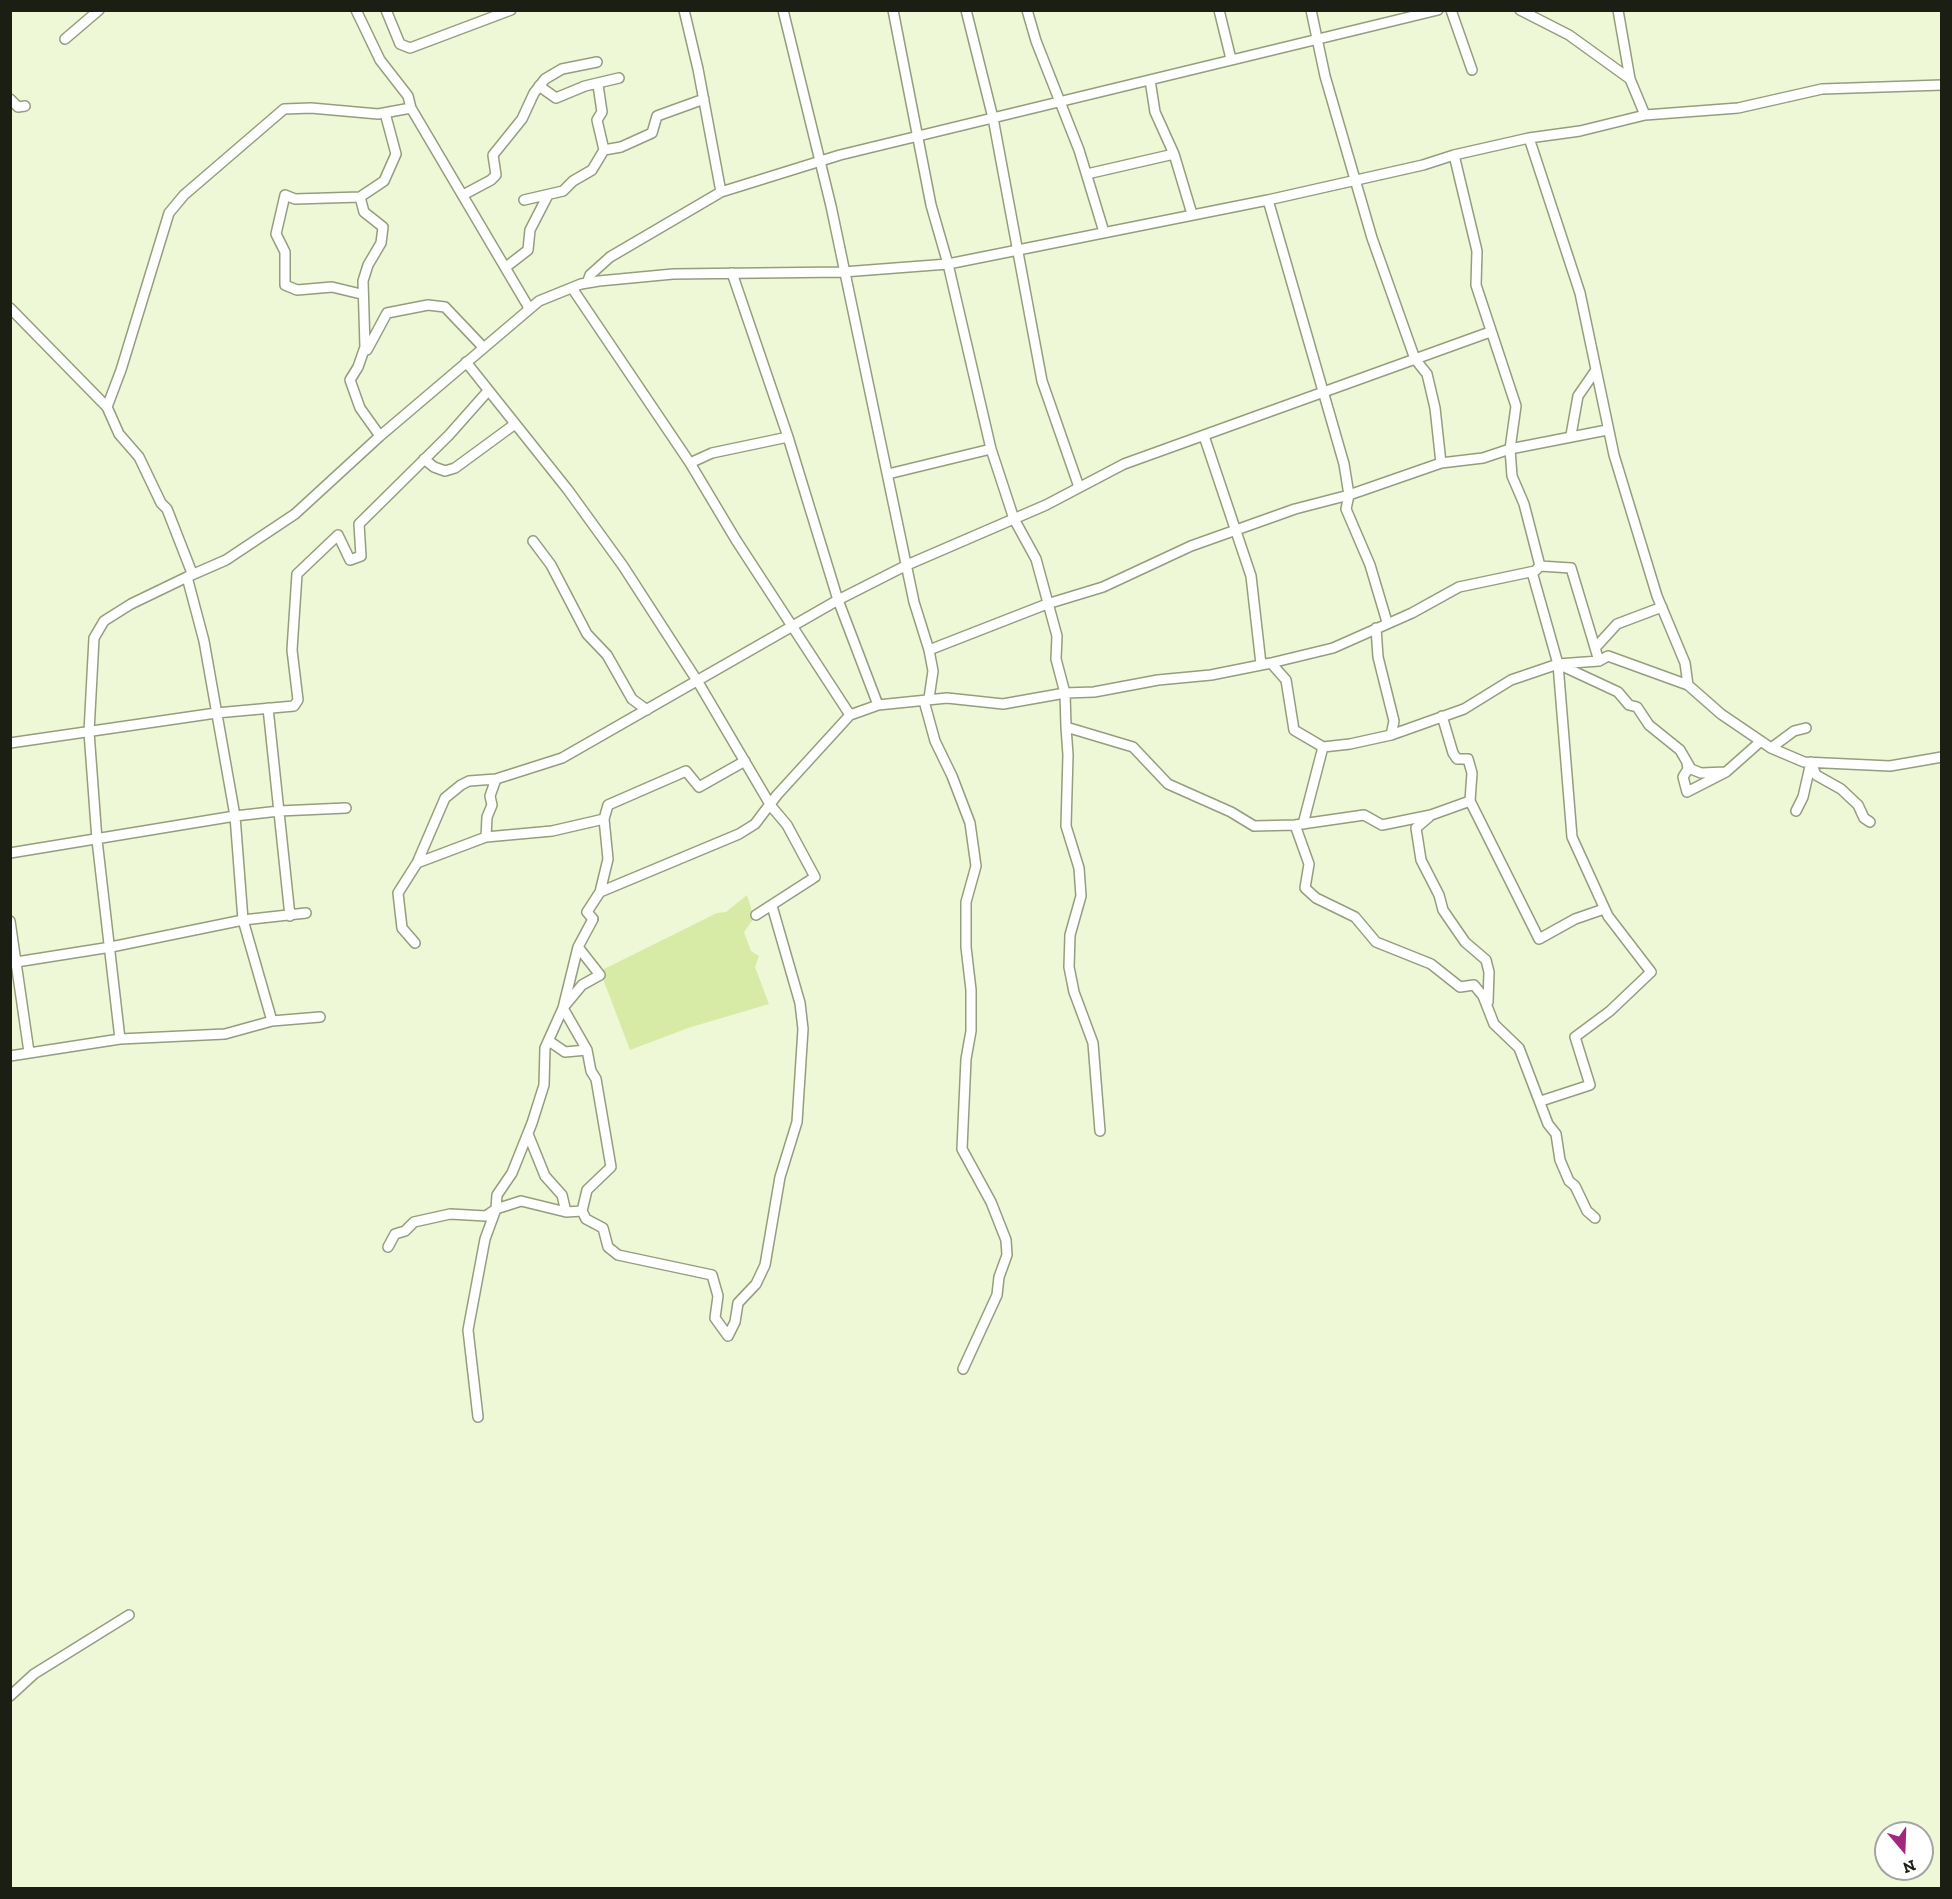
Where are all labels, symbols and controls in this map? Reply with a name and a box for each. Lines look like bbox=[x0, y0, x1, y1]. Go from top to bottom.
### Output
north arrow bbox=[1874, 1821, 1934, 1881]
text: N bbox=[1901, 1856, 1918, 1878]

